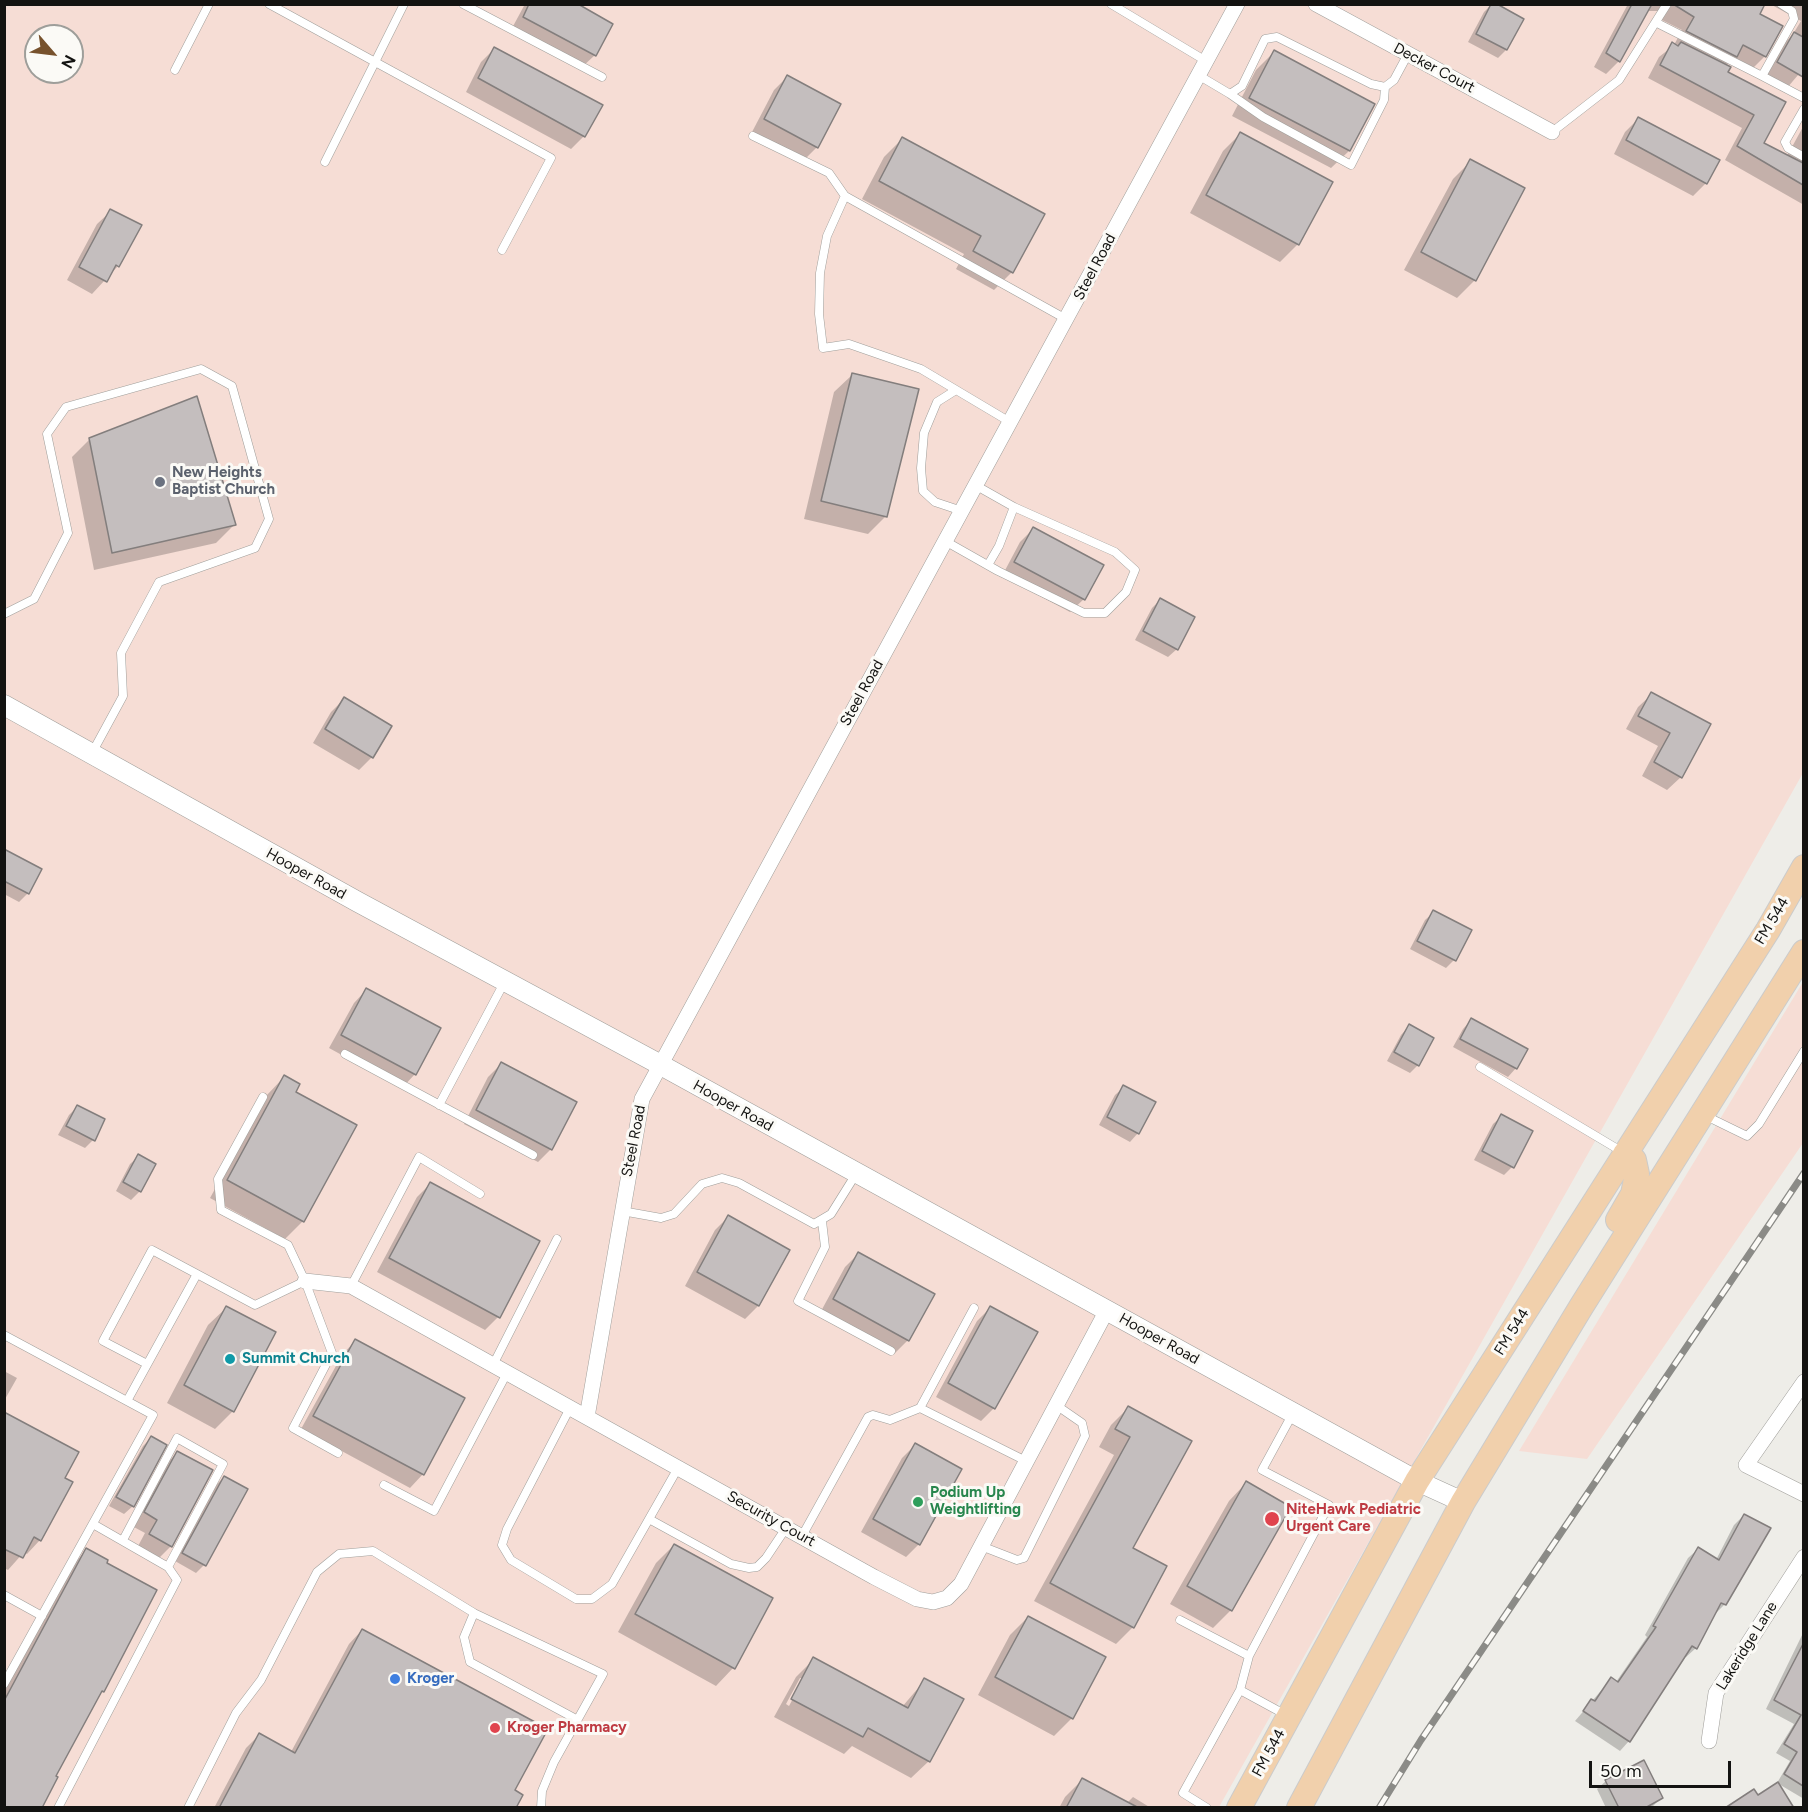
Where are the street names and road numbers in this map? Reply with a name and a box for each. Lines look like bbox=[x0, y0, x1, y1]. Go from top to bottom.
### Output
street label: Decker Court bbox=[1390, 39, 1478, 97]
street label: Steel Road bbox=[1070, 231, 1120, 303]
street label: Steel Road bbox=[836, 657, 888, 729]
street label: Hooper Road bbox=[263, 845, 349, 903]
street label: FM 544 bbox=[1751, 894, 1793, 948]
street label: Hooper Road bbox=[690, 1077, 776, 1135]
street label: Steel Road bbox=[618, 1104, 650, 1178]
street label: FM 544 bbox=[1491, 1305, 1533, 1359]
street label: Hooper Road bbox=[1116, 1310, 1202, 1368]
street label: Security Court bbox=[724, 1487, 818, 1551]
street label: Lakeridge Lane bbox=[1713, 1598, 1781, 1694]
street label: FM 544 bbox=[1249, 1726, 1289, 1780]

